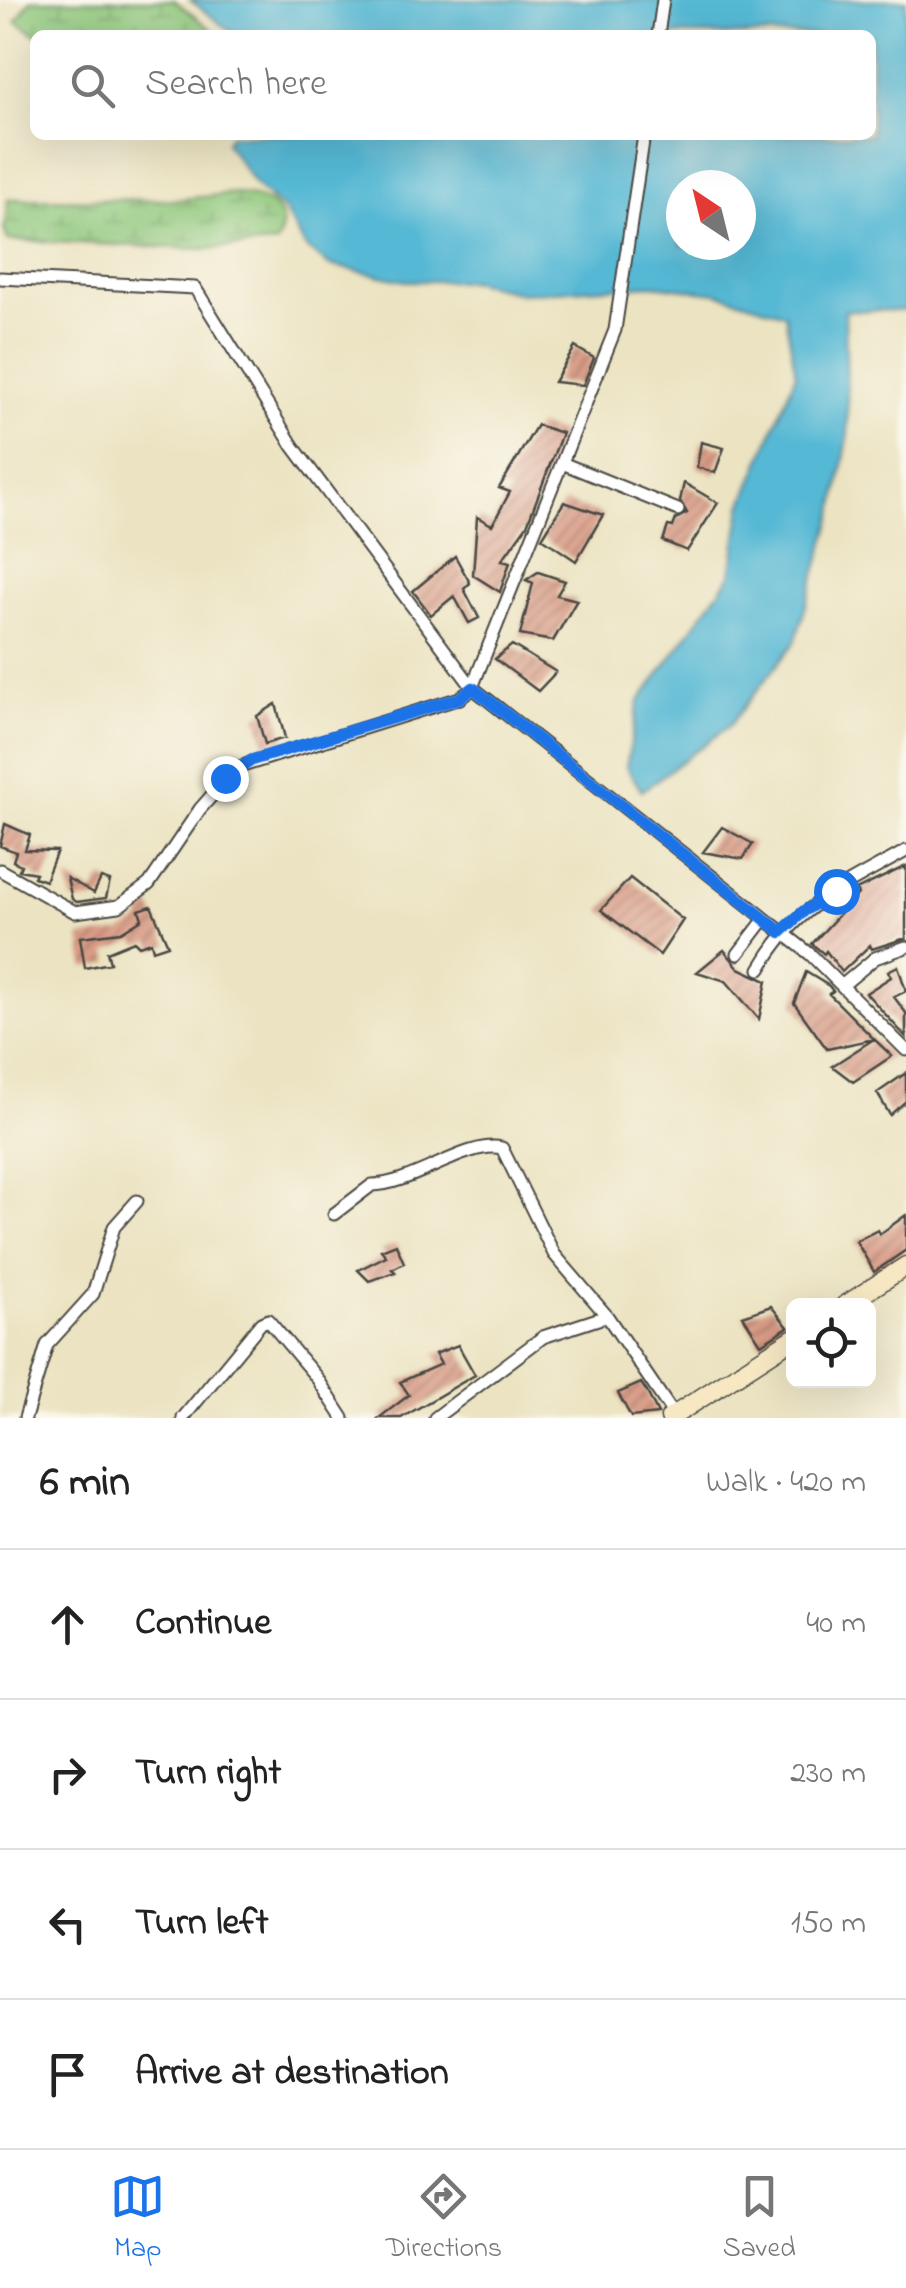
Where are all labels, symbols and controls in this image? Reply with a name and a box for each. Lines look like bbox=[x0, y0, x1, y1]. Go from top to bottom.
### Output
search box bbox=[30, 30, 876, 140]
text: Search here bbox=[145, 57, 327, 113]
icon: search bbox=[65, 58, 120, 113]
north arrow bbox=[666, 170, 756, 260]
route end bbox=[203, 756, 249, 802]
route start bbox=[814, 869, 860, 915]
map controls bbox=[786, 1298, 876, 1388]
button: locate bbox=[786, 1298, 876, 1388]
text: 6 min bbox=[40, 1453, 130, 1514]
text: Walk · 420 m bbox=[706, 1460, 866, 1507]
text: Continue bbox=[135, 1596, 271, 1652]
icon: ahead bbox=[40, 1597, 95, 1652]
text: 40 m bbox=[806, 1601, 866, 1648]
text: Turn right bbox=[135, 1746, 281, 1802]
icon: right bbox=[40, 1747, 95, 1802]
text: 230 m bbox=[790, 1751, 866, 1798]
text: Turn left bbox=[135, 1896, 268, 1952]
icon: left bbox=[40, 1897, 95, 1952]
text: 150 m bbox=[791, 1901, 866, 1948]
text: Arrive at destination bbox=[135, 2046, 449, 2102]
icon: arrive bbox=[40, 2047, 95, 2102]
tab: Map bbox=[110, 2169, 165, 2270]
tab: Directions bbox=[386, 2169, 502, 2270]
tab: Saved bbox=[723, 2169, 796, 2270]

